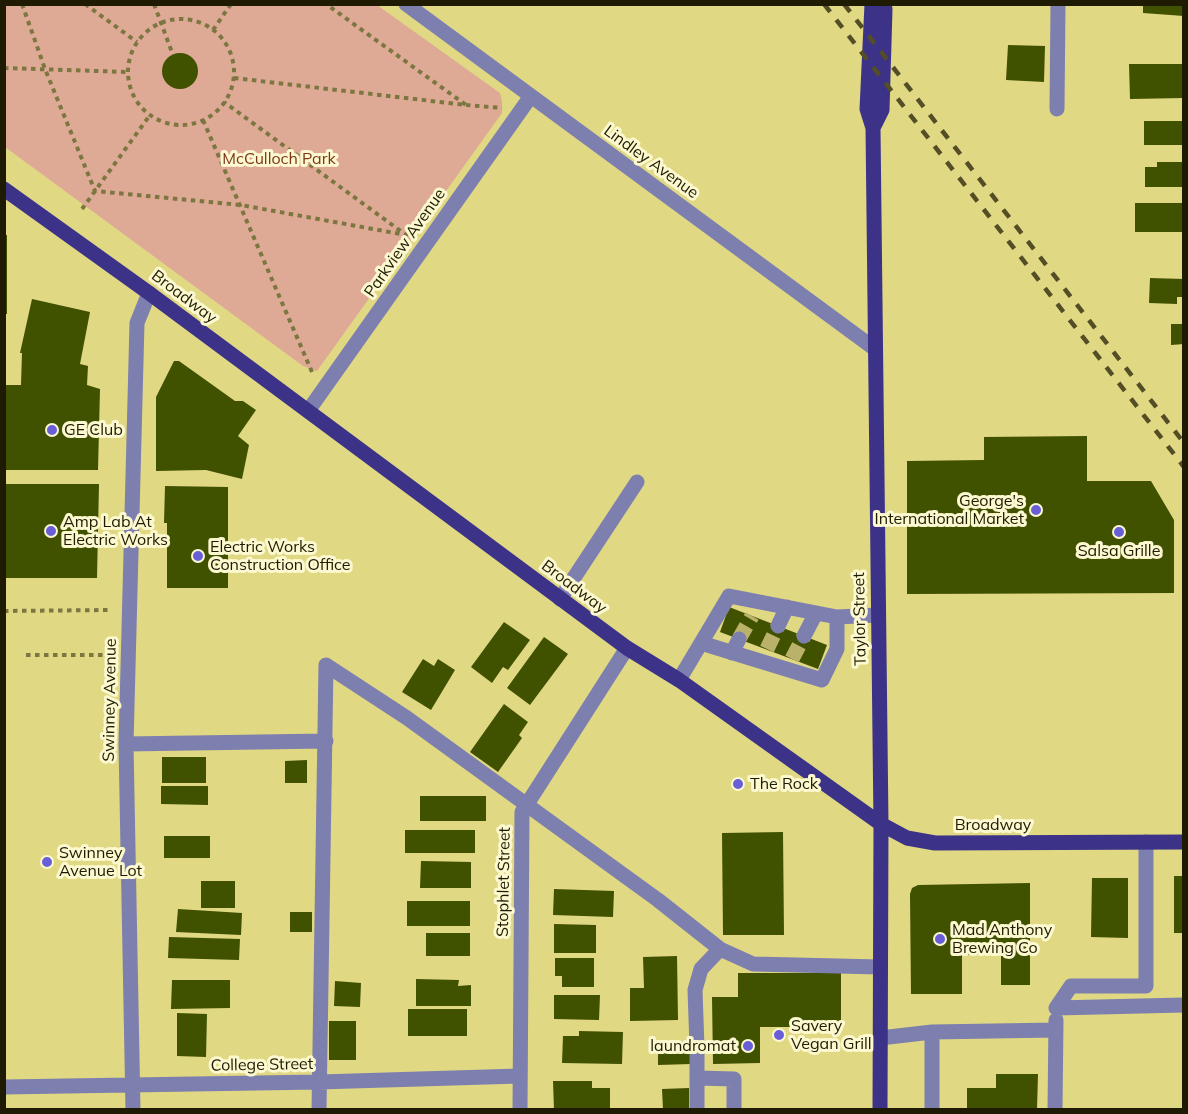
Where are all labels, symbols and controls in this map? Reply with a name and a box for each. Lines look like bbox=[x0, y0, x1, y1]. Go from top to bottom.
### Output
street label: Lindley Avenue bbox=[600, 121, 702, 203]
park label: McCulloch Park bbox=[222, 149, 336, 169]
street label: Parkview Avenue bbox=[360, 185, 450, 301]
street label: Broadway bbox=[148, 266, 220, 328]
place label: GE Club bbox=[64, 420, 123, 440]
marker: GE Club bbox=[45, 423, 59, 437]
place label: George's International Market bbox=[874, 491, 1024, 529]
marker: George's International Market bbox=[1029, 503, 1043, 517]
place label: Amp Lab At Electric Works bbox=[63, 512, 168, 550]
marker: Amp Lab At Electric Works bbox=[44, 524, 58, 538]
marker: Salsa Grille bbox=[1112, 525, 1126, 539]
place label: Electric Works Construction Office bbox=[210, 537, 351, 575]
place label: Salsa Grille bbox=[1078, 541, 1160, 561]
marker: Electric Works Construction Office bbox=[191, 549, 205, 563]
street label: Broadway bbox=[538, 556, 610, 618]
street label: Taylor Street bbox=[850, 572, 870, 666]
street label: Swinney Avenue bbox=[99, 638, 121, 762]
place label: The Rock bbox=[750, 774, 818, 794]
marker: The Rock bbox=[731, 777, 745, 791]
street label: Broadway bbox=[955, 815, 1031, 835]
street label: Stophlet Street bbox=[493, 827, 515, 937]
place label: Swinney Avenue Lot bbox=[59, 843, 142, 881]
marker: Swinney Avenue Lot bbox=[40, 855, 54, 869]
place label: Mad Anthony Brewing Co bbox=[952, 920, 1052, 958]
marker: Mad Anthony Brewing Co bbox=[933, 932, 947, 946]
place label: Savery Vegan Grill bbox=[791, 1016, 872, 1054]
marker: Savery Vegan Grill bbox=[772, 1028, 786, 1042]
place label: laundromat bbox=[650, 1036, 736, 1056]
marker: laundromat bbox=[741, 1039, 755, 1053]
street label: College Street bbox=[211, 1055, 313, 1075]

